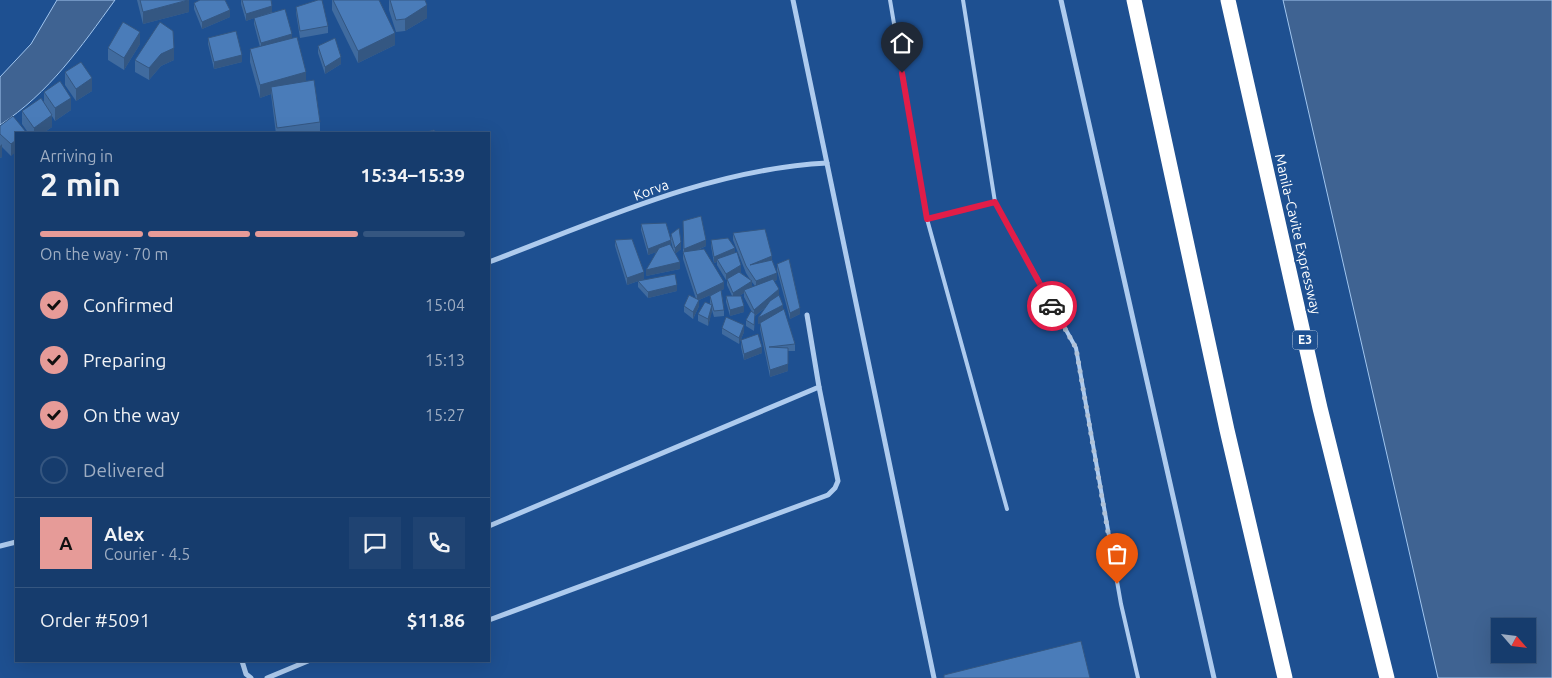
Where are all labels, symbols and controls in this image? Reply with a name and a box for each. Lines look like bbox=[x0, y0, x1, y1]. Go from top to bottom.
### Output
pin bbox=[881, 22, 923, 73]
icon: home bbox=[888, 29, 916, 57]
text: Arriving in bbox=[40, 147, 113, 165]
street label: Manila–Cavite Expressway bbox=[1272, 152, 1324, 316]
text: 15:34–15:39 bbox=[360, 164, 465, 186]
text: 2 min bbox=[40, 166, 121, 202]
street label: Korva bbox=[631, 176, 671, 204]
text: On the way · 70 m bbox=[40, 245, 168, 263]
courier bbox=[1027, 281, 1077, 331]
icon: check bbox=[40, 291, 68, 319]
icon: car bbox=[1038, 292, 1066, 320]
text: Confirmed bbox=[83, 294, 174, 316]
text: 15:04 bbox=[425, 296, 465, 314]
road number: E3 bbox=[1292, 330, 1318, 350]
icon: check bbox=[40, 346, 68, 374]
text: Preparing bbox=[83, 349, 167, 371]
text: 15:13 bbox=[425, 351, 465, 369]
icon: check bbox=[40, 401, 68, 429]
text: On the way bbox=[83, 404, 180, 426]
text: 15:27 bbox=[425, 406, 465, 424]
text: Delivered bbox=[83, 459, 165, 481]
button: chat bbox=[349, 517, 401, 569]
button: phone bbox=[413, 517, 465, 569]
text: Alex bbox=[104, 523, 144, 545]
text: A bbox=[59, 532, 73, 554]
pin bbox=[1096, 533, 1138, 584]
icon: bag bbox=[1103, 540, 1131, 568]
text: Courier · 4.5 bbox=[104, 545, 190, 563]
text: Order #5091 bbox=[40, 609, 150, 631]
text: $11.86 bbox=[407, 609, 465, 631]
north arrow bbox=[1491, 618, 1536, 662]
map controls bbox=[1491, 618, 1536, 663]

